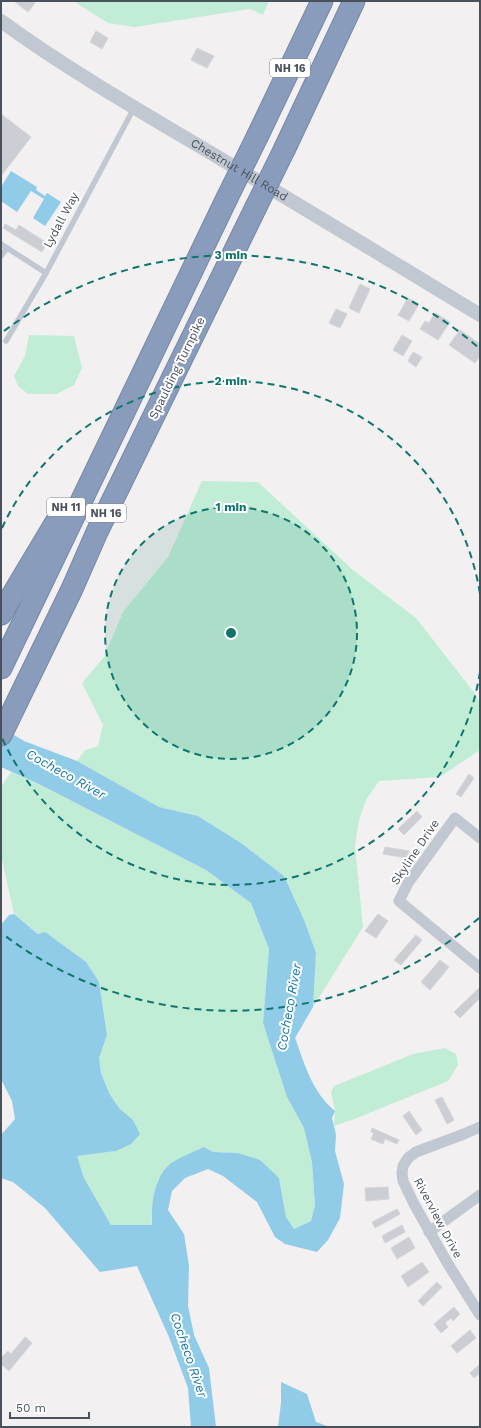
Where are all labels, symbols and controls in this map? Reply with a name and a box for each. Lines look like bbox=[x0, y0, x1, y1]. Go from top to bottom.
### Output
road number: NH 16 bbox=[270, 59, 310, 77]
street label: Chestnut Hill Road bbox=[188, 136, 290, 204]
street label: Lydall Way bbox=[40, 189, 82, 250]
text: 3 min bbox=[215, 248, 247, 262]
street label: Spaulding Turnpike bbox=[146, 315, 208, 421]
text: 2 min bbox=[215, 374, 247, 388]
road number: NH 11 bbox=[47, 498, 85, 516]
text: 1 min bbox=[216, 500, 246, 514]
road number: NH 16 bbox=[86, 504, 126, 522]
centre of rings bbox=[224, 626, 238, 640]
water label: Cocheco River bbox=[24, 746, 109, 802]
street label: Skyline Drive bbox=[388, 817, 442, 887]
water label: Cocheco River bbox=[274, 961, 304, 1052]
street label: Riverview Drive bbox=[411, 1175, 465, 1261]
water label: Cocheco River bbox=[168, 1311, 211, 1400]
scale bar bbox=[10, 1394, 89, 1420]
text: 50 m bbox=[16, 1401, 46, 1415]

